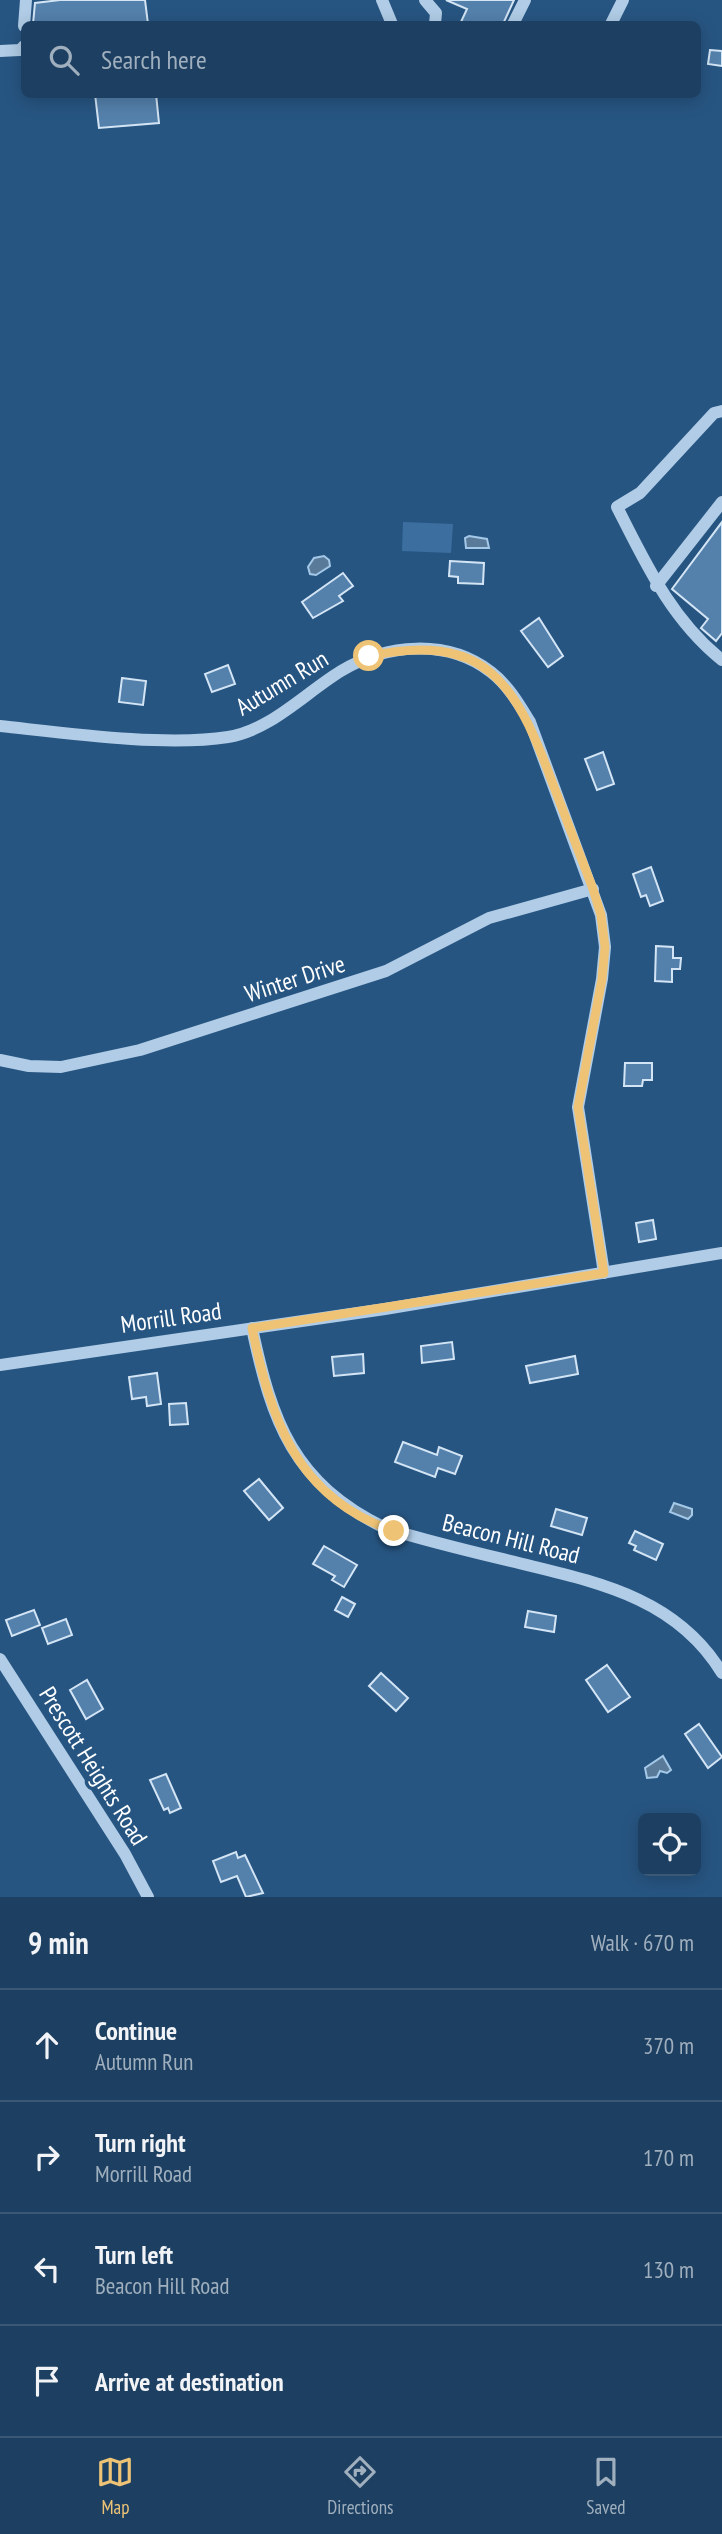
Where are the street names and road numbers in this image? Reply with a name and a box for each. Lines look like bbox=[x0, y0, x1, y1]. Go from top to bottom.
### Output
street label: Autumn Run bbox=[230, 643, 334, 722]
street label: Winter Drive bbox=[241, 948, 349, 1009]
street label: Morrill Road bbox=[119, 1295, 223, 1340]
street label: Beacon Hill Road bbox=[439, 1507, 583, 1571]
street label: Prescott Heights Road bbox=[32, 1681, 155, 1851]

